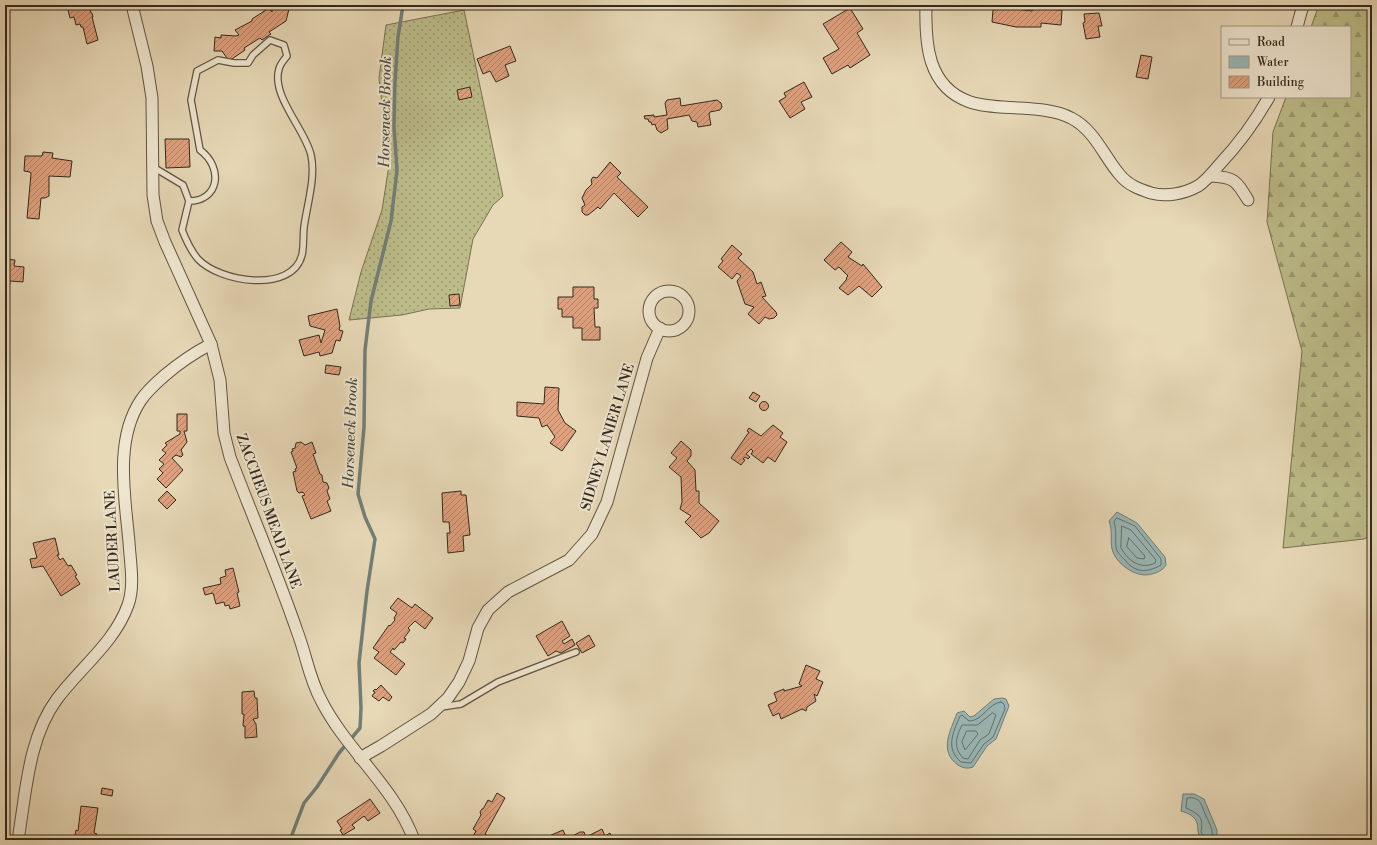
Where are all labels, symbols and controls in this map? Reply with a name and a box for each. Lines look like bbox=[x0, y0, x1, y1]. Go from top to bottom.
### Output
legend bbox=[1221, 26, 1351, 98]
text: Road bbox=[1257, 35, 1285, 50]
text: Water bbox=[1256, 55, 1289, 70]
water label: Horseneck Brook bbox=[375, 56, 396, 169]
text: Building bbox=[1256, 75, 1305, 90]
street label: SIDNEY LANIER LANE bbox=[577, 362, 639, 513]
water label: Horseneck Brook bbox=[339, 377, 362, 490]
street label: ZACCHEUS MEAD LANE bbox=[232, 431, 305, 591]
street label: LAUDER LANE bbox=[101, 490, 125, 592]

